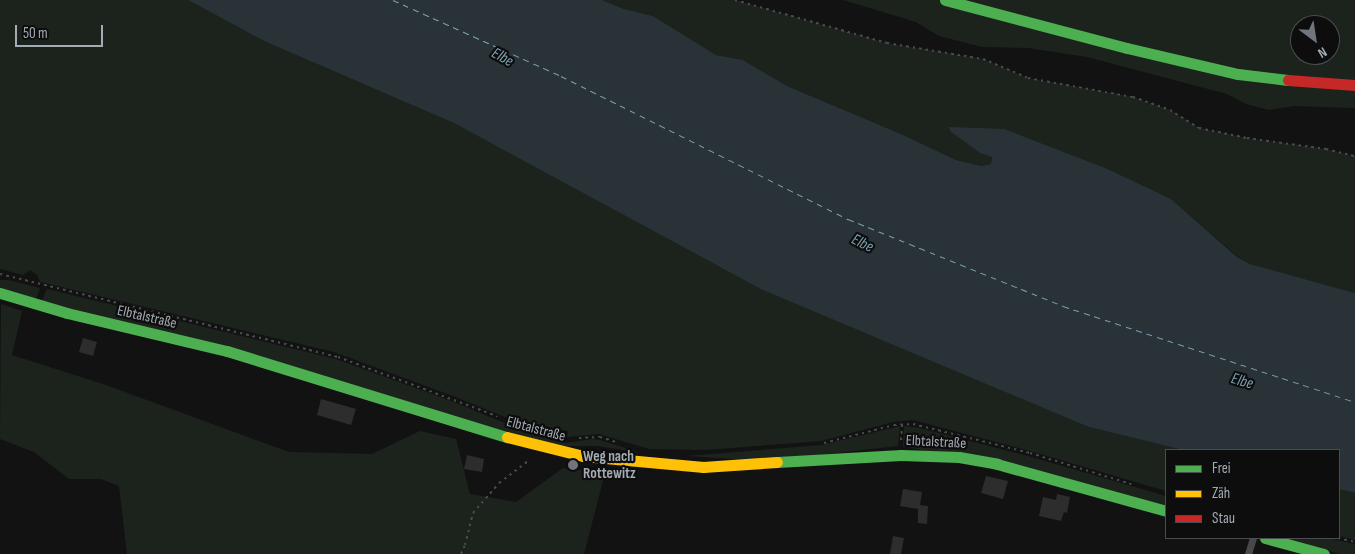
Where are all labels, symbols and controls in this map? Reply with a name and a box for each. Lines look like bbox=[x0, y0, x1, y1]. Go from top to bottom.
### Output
scale bar bbox=[18, 15, 105, 47]
north arrow bbox=[1290, 15, 1340, 65]
text: 50 m bbox=[23, 24, 48, 43]
text: N bbox=[1315, 43, 1330, 62]
water label: Elbe bbox=[488, 44, 516, 72]
water label: Elbe bbox=[848, 231, 876, 257]
street label: Elbtalstraße bbox=[116, 301, 178, 333]
water label: Elbe bbox=[1229, 370, 1255, 394]
street label: Elbtalstraße bbox=[505, 412, 567, 446]
street label: Elbtalstraße bbox=[905, 431, 967, 453]
place label: Weg nach Rottewitz bbox=[583, 447, 636, 482]
legend bbox=[1165, 449, 1340, 539]
marker: Weg nach Rottewitz bbox=[567, 459, 579, 471]
text: Frei bbox=[1212, 459, 1231, 478]
text: Zäh bbox=[1212, 484, 1230, 503]
text: Stau bbox=[1212, 509, 1235, 528]

